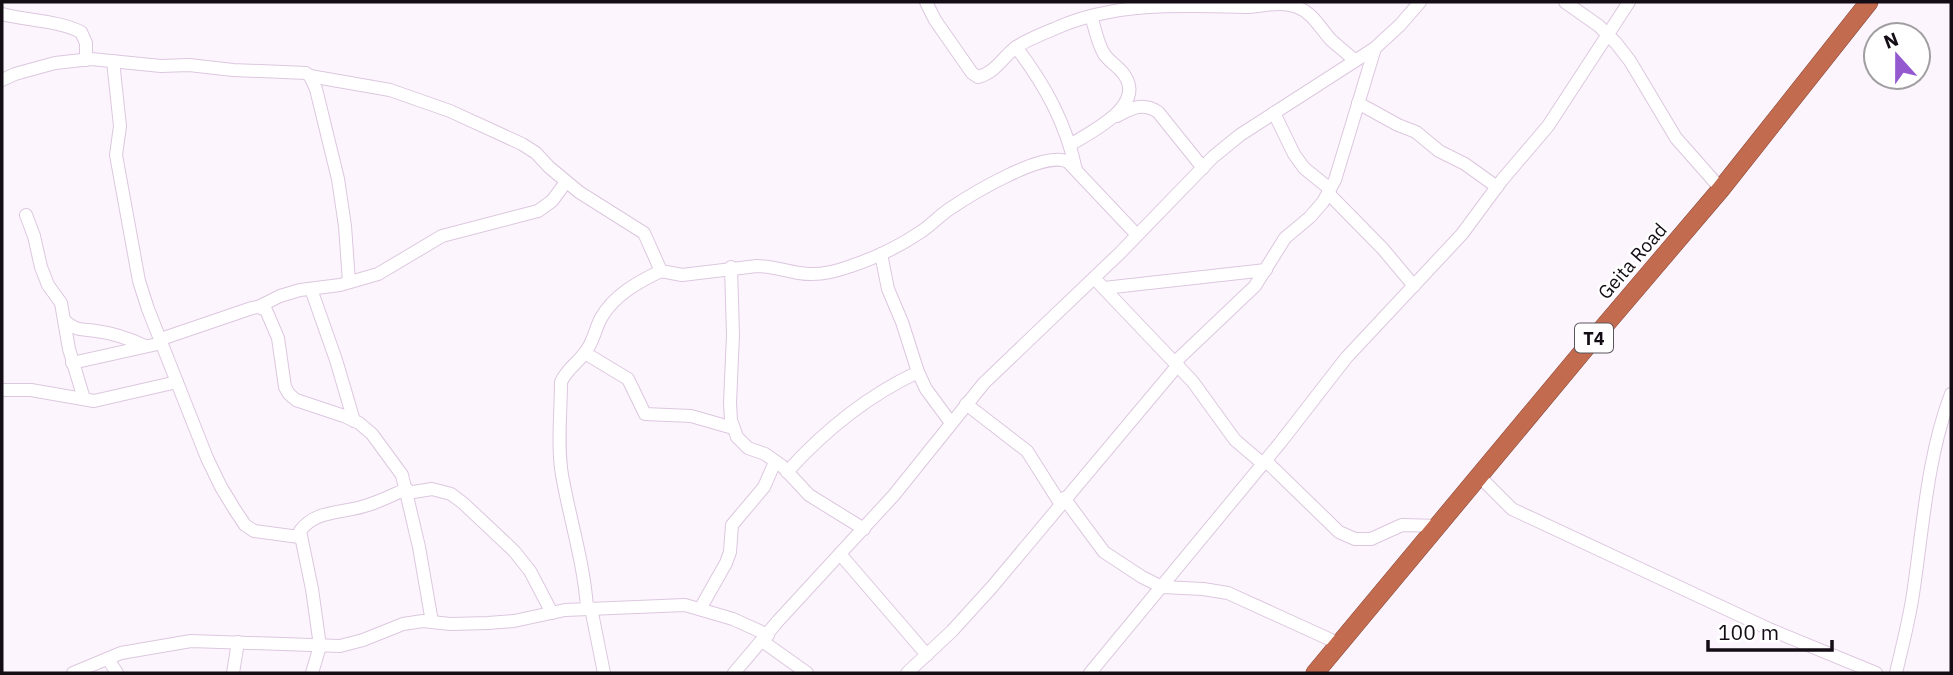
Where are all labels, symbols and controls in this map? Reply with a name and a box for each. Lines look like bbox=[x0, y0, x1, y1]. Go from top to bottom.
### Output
north arrow bbox=[1862, 21, 1932, 91]
text: N bbox=[1880, 26, 1902, 54]
street label: Geita Road bbox=[1592, 218, 1672, 304]
road number: T4 bbox=[1575, 324, 1613, 352]
scale bar bbox=[1708, 608, 1832, 652]
text: 100 m bbox=[1718, 618, 1779, 646]

